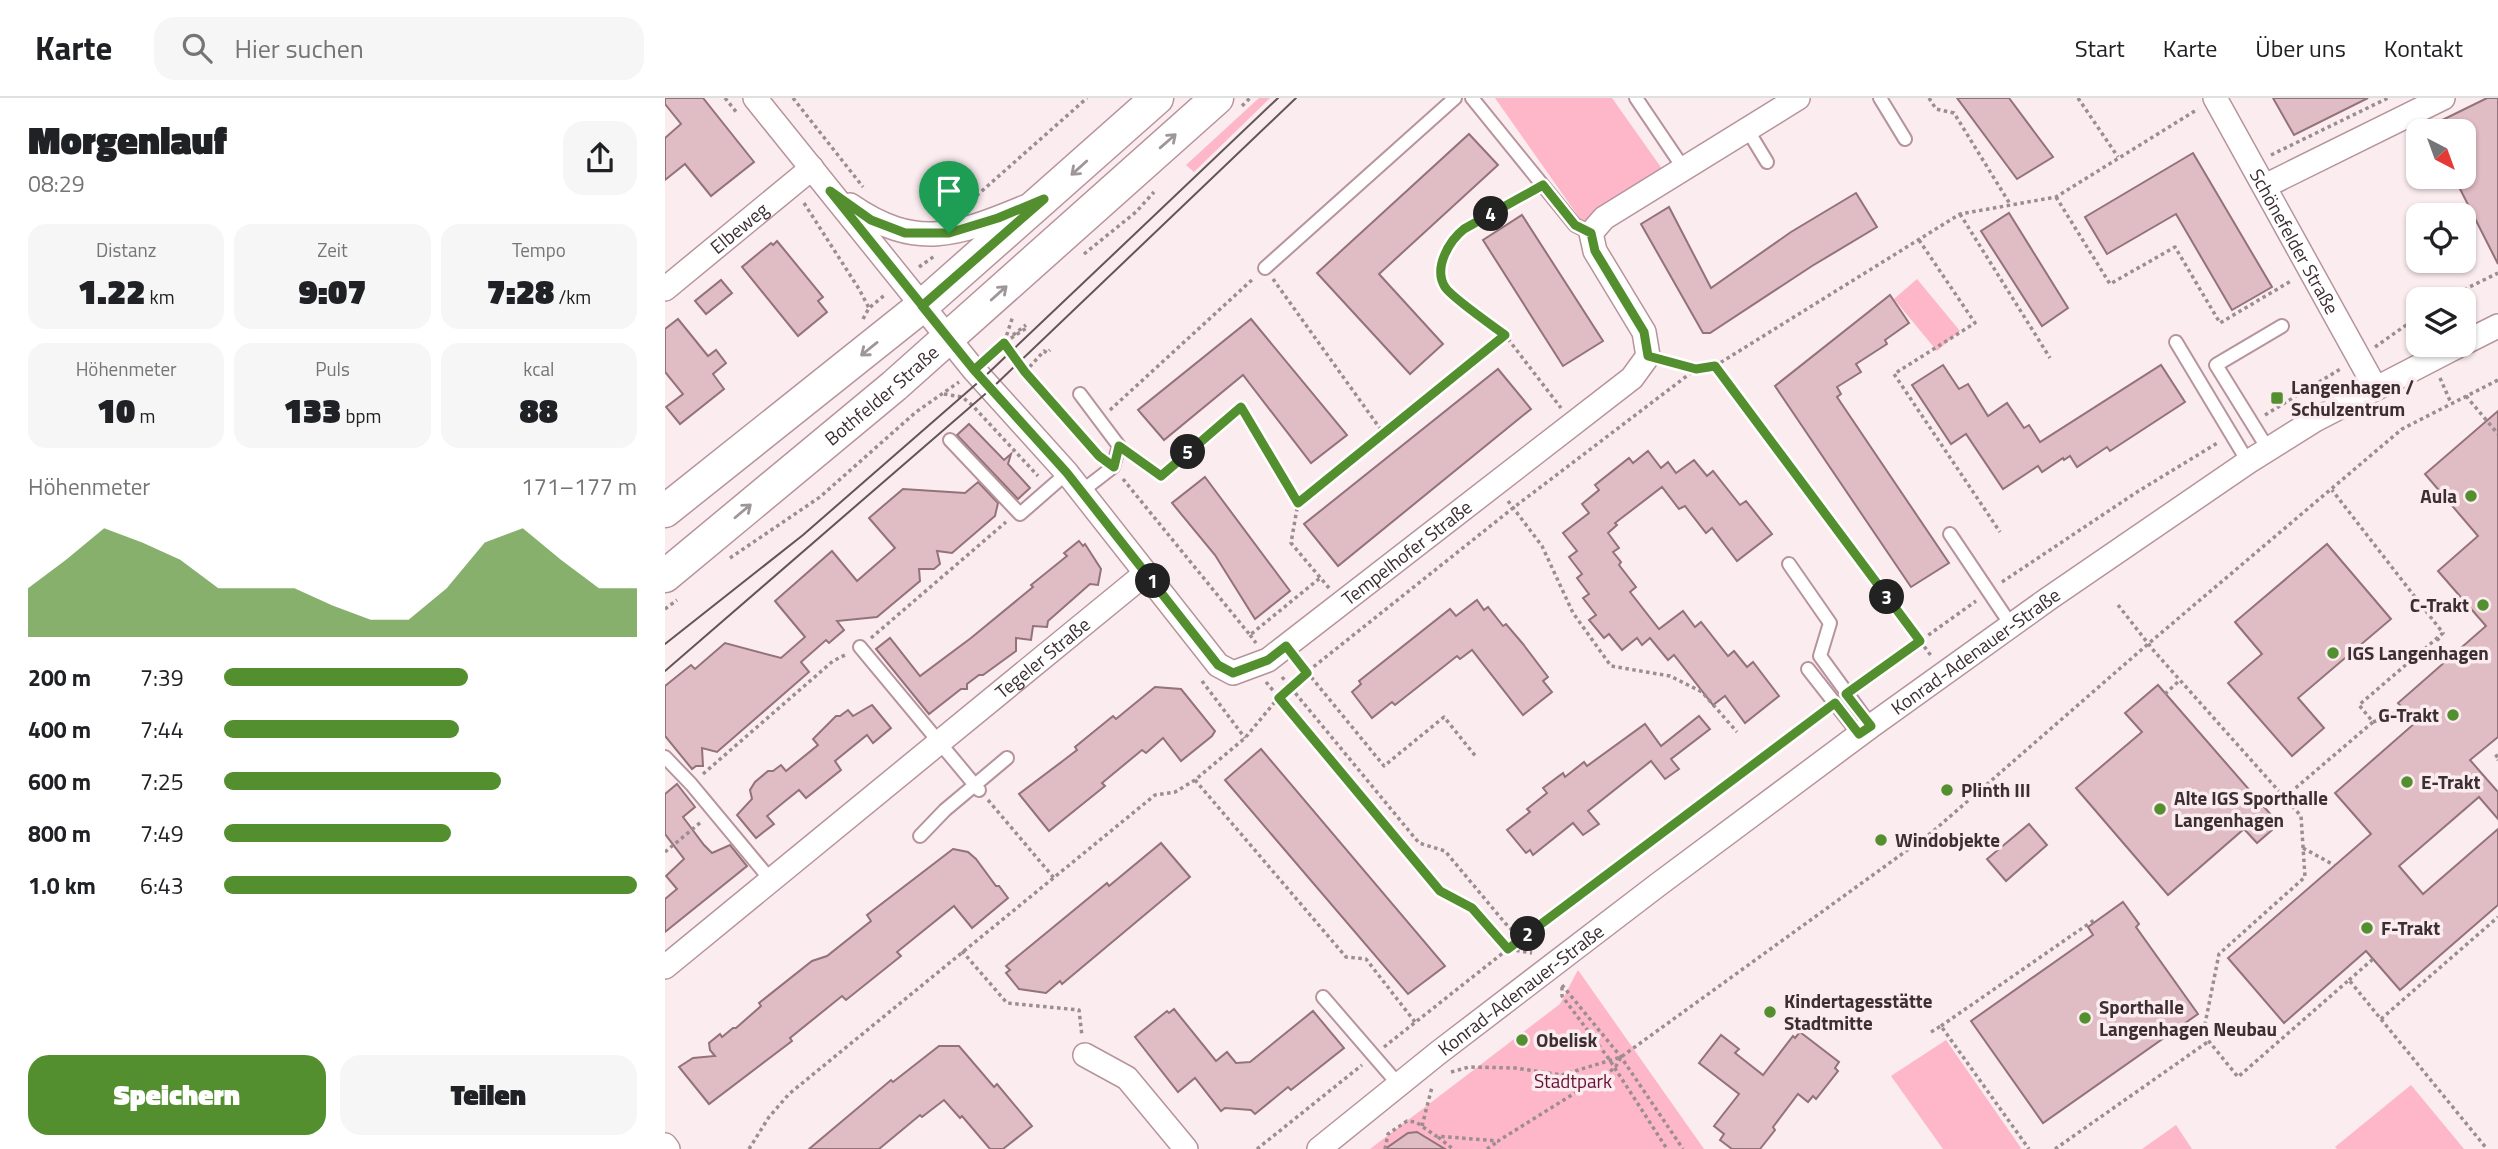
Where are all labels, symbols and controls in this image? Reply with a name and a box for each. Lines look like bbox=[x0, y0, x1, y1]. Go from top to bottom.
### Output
search box bbox=[154, 17, 644, 80]
text: Karte bbox=[35, 23, 112, 73]
icon: search bbox=[178, 29, 216, 67]
text: Hier suchen bbox=[234, 29, 364, 68]
text: Start bbox=[2075, 30, 2125, 66]
text: Karte bbox=[2163, 30, 2217, 66]
text: Über uns bbox=[2255, 30, 2346, 66]
text: Kontakt bbox=[2384, 30, 2463, 66]
text: Morgenlauf bbox=[28, 111, 227, 169]
north arrow bbox=[2406, 119, 2476, 189]
map controls bbox=[2406, 119, 2476, 357]
button: share bbox=[563, 121, 637, 195]
one-way arrow bbox=[1159, 133, 1177, 149]
one-way arrow bbox=[1070, 160, 1088, 176]
pin bbox=[919, 161, 979, 233]
street label: Schönefelder Straße bbox=[2243, 163, 2347, 319]
text: 08:29 bbox=[28, 166, 85, 201]
icon: arrive bbox=[930, 172, 968, 210]
street label: Elbeweg bbox=[703, 195, 775, 260]
pin: 4 bbox=[1473, 197, 1509, 232]
text: 4 bbox=[1485, 199, 1496, 228]
button: locate bbox=[2406, 203, 2476, 273]
text: Distanz bbox=[96, 235, 156, 264]
text: Zeit bbox=[317, 235, 348, 264]
text: Tempo bbox=[512, 235, 566, 264]
text: 1.22 bbox=[78, 264, 145, 318]
text: 9:07 bbox=[299, 264, 366, 318]
text: 7:28 bbox=[486, 264, 554, 318]
text: km bbox=[145, 282, 175, 311]
text: /km bbox=[554, 282, 591, 311]
one-way arrow bbox=[990, 284, 1007, 301]
button: layers bbox=[2406, 287, 2476, 357]
street label: Bothfelder Straße bbox=[818, 338, 945, 452]
one-way arrow bbox=[860, 341, 878, 356]
text: Höhenmeter bbox=[76, 354, 177, 383]
text: Puls bbox=[315, 354, 350, 383]
text: kcal bbox=[523, 354, 554, 383]
place label: Langenhagen / Schulzentrum bbox=[2291, 372, 2414, 423]
text: 10 bbox=[97, 383, 135, 437]
text: 133 bbox=[284, 383, 341, 437]
text: 88 bbox=[520, 383, 558, 437]
marker: Langenhagen / Schulzentrum bbox=[2269, 390, 2285, 406]
text: m bbox=[135, 401, 155, 430]
text: bpm bbox=[341, 401, 381, 430]
pin: 5 bbox=[1170, 434, 1205, 470]
text: 5 bbox=[1182, 437, 1193, 466]
text: Höhenmeter bbox=[28, 469, 150, 504]
text: 171–177 m bbox=[521, 469, 637, 504]
place label: Aula bbox=[2420, 481, 2457, 510]
marker: Aula bbox=[2463, 488, 2479, 504]
street label: Tempelhofer Straße bbox=[1335, 492, 1478, 612]
one-way arrow bbox=[734, 504, 752, 519]
pin: 1 bbox=[1135, 564, 1170, 598]
text: 1 bbox=[1147, 566, 1158, 595]
pin: 3 bbox=[1869, 580, 1905, 614]
street label: Konrad-Adenauer-Straße bbox=[1884, 580, 2066, 721]
text: 3 bbox=[1881, 582, 1892, 611]
place label: C-Trakt bbox=[2410, 590, 2469, 619]
marker: C-Trakt bbox=[2475, 597, 2491, 613]
street label: Tegeler Straße bbox=[988, 610, 1096, 705]
place label: IGS Langenhagen bbox=[2347, 638, 2489, 667]
marker: IGS Langenhagen bbox=[2325, 645, 2341, 661]
text: 200 m bbox=[28, 660, 91, 695]
text: 7:39 bbox=[140, 660, 184, 695]
place label: G-Trakt bbox=[2378, 700, 2439, 729]
marker: G-Trakt bbox=[2445, 707, 2461, 723]
text: 400 m bbox=[28, 712, 91, 747]
text: 7:44 bbox=[140, 712, 184, 747]
text: 600 m bbox=[28, 764, 91, 799]
text: 7:25 bbox=[140, 764, 184, 799]
place label: E-Trakt bbox=[2421, 767, 2480, 796]
marker: E-Trakt bbox=[2399, 774, 2415, 790]
place label: Plinth III bbox=[1961, 775, 2031, 804]
marker: Plinth III bbox=[1939, 782, 1955, 798]
place label: Alte IGS Sporthalle Langenhagen bbox=[2174, 783, 2328, 834]
marker: Alte IGS Sporthalle Langenhagen bbox=[2152, 801, 2168, 817]
text: 800 m bbox=[28, 816, 91, 851]
text: 7:49 bbox=[140, 816, 184, 851]
place label: Windobjekte bbox=[1895, 825, 2000, 854]
marker: Windobjekte bbox=[1873, 832, 1889, 848]
text: 1.0 km bbox=[28, 868, 96, 903]
text: 6:43 bbox=[140, 868, 184, 903]
place label: F-Trakt bbox=[2381, 913, 2440, 942]
street label: Konrad-Adenauer-Straße bbox=[1431, 916, 1610, 1062]
pin: 2 bbox=[1511, 916, 1545, 952]
text: 2 bbox=[1522, 919, 1533, 948]
marker: F-Trakt bbox=[2359, 920, 2375, 936]
place label: Kindertagesstätte Stadtmitte bbox=[1784, 986, 1933, 1037]
place label: Sporthalle Langenhagen Neubau bbox=[2099, 992, 2277, 1043]
marker: Kindertagesstätte Stadtmitte bbox=[1762, 1004, 1778, 1020]
marker: Sporthalle Langenhagen Neubau bbox=[2077, 1010, 2093, 1026]
place label: Obelisk bbox=[1536, 1025, 1597, 1054]
marker: Obelisk bbox=[1514, 1032, 1530, 1048]
button: Speichern bbox=[28, 1055, 326, 1135]
button: Teilen bbox=[340, 1055, 637, 1135]
park label: Stadtpark bbox=[1534, 1066, 1612, 1095]

